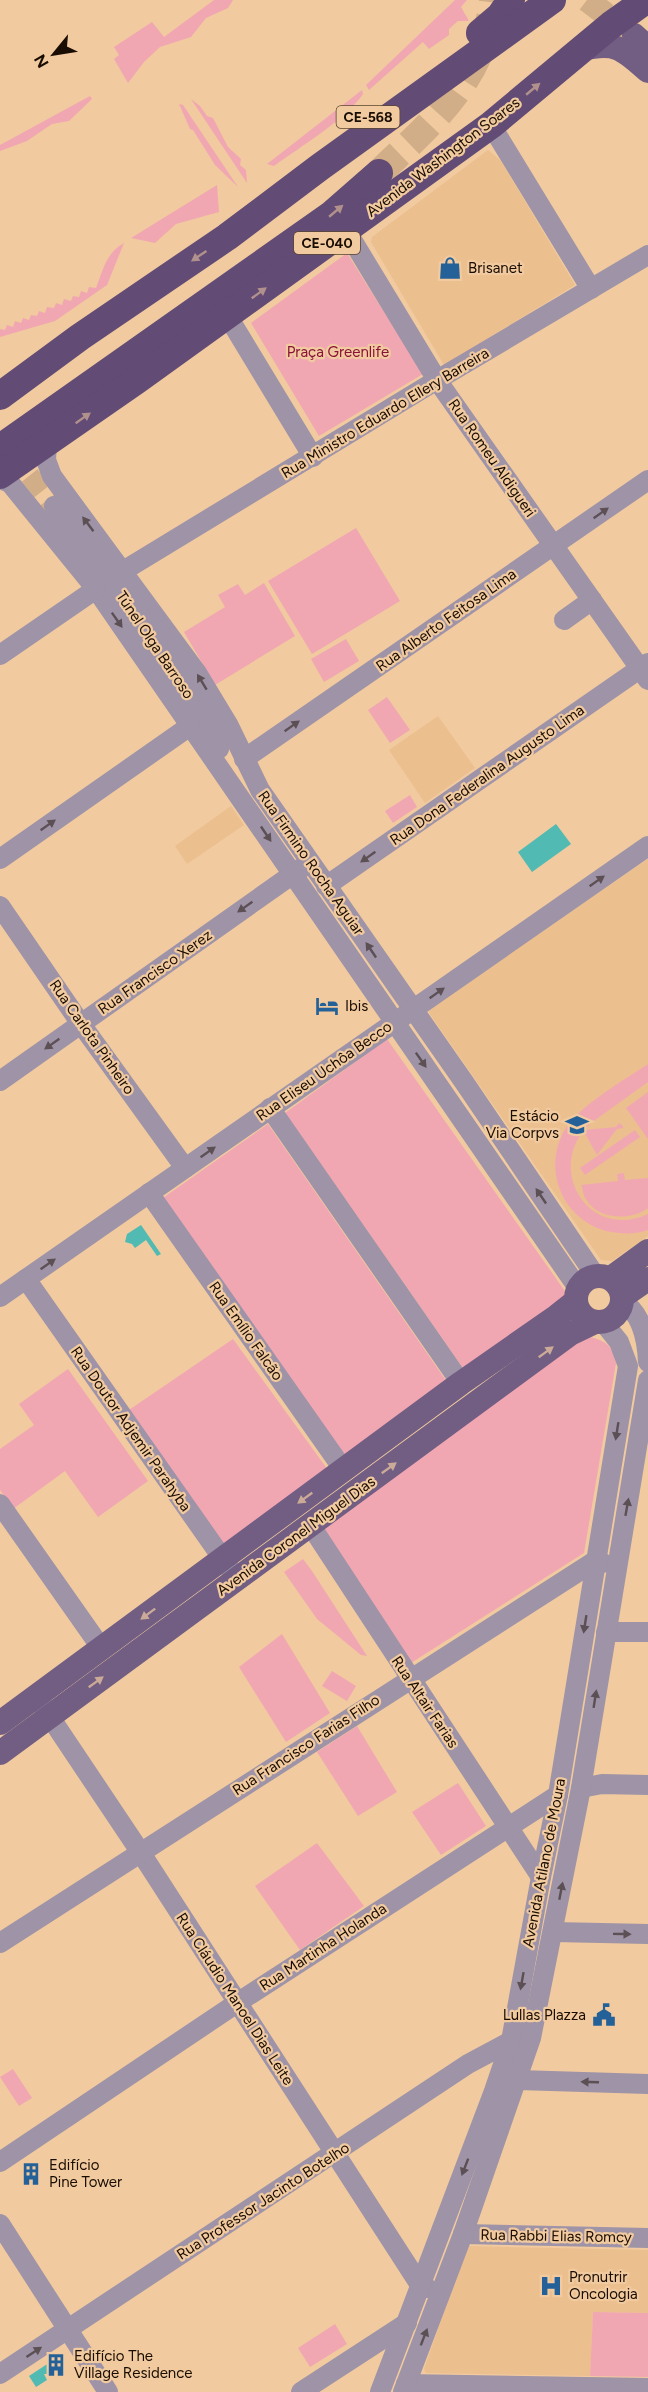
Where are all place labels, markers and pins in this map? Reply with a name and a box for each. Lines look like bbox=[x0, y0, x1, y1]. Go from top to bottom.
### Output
shop icon: Brisanet bbox=[437, 255, 463, 281]
place label: Brisanet bbox=[468, 259, 523, 277]
hotel icon: Ibis bbox=[314, 993, 340, 1019]
place label: Ibis bbox=[345, 997, 368, 1015]
place label: Estácio Via Corpvs bbox=[486, 1107, 559, 1142]
school or university icon: Estácio Via Corpvs bbox=[564, 1112, 590, 1138]
public building icon: Lullas Plazza bbox=[591, 2002, 617, 2028]
place label: Lullas Plazza bbox=[503, 2006, 586, 2024]
place label: Edifício Pine Tower bbox=[49, 2156, 122, 2191]
building icon: Edifício Pine Tower bbox=[18, 2161, 44, 2187]
place label: Pronutrir Oncologia bbox=[569, 2268, 638, 2303]
hospital icon: Pronutrir Oncologia bbox=[538, 2273, 564, 2299]
place label: Edifício The Village Residence bbox=[74, 2347, 193, 2382]
building icon: Edifício The Village Residence bbox=[43, 2352, 69, 2378]

